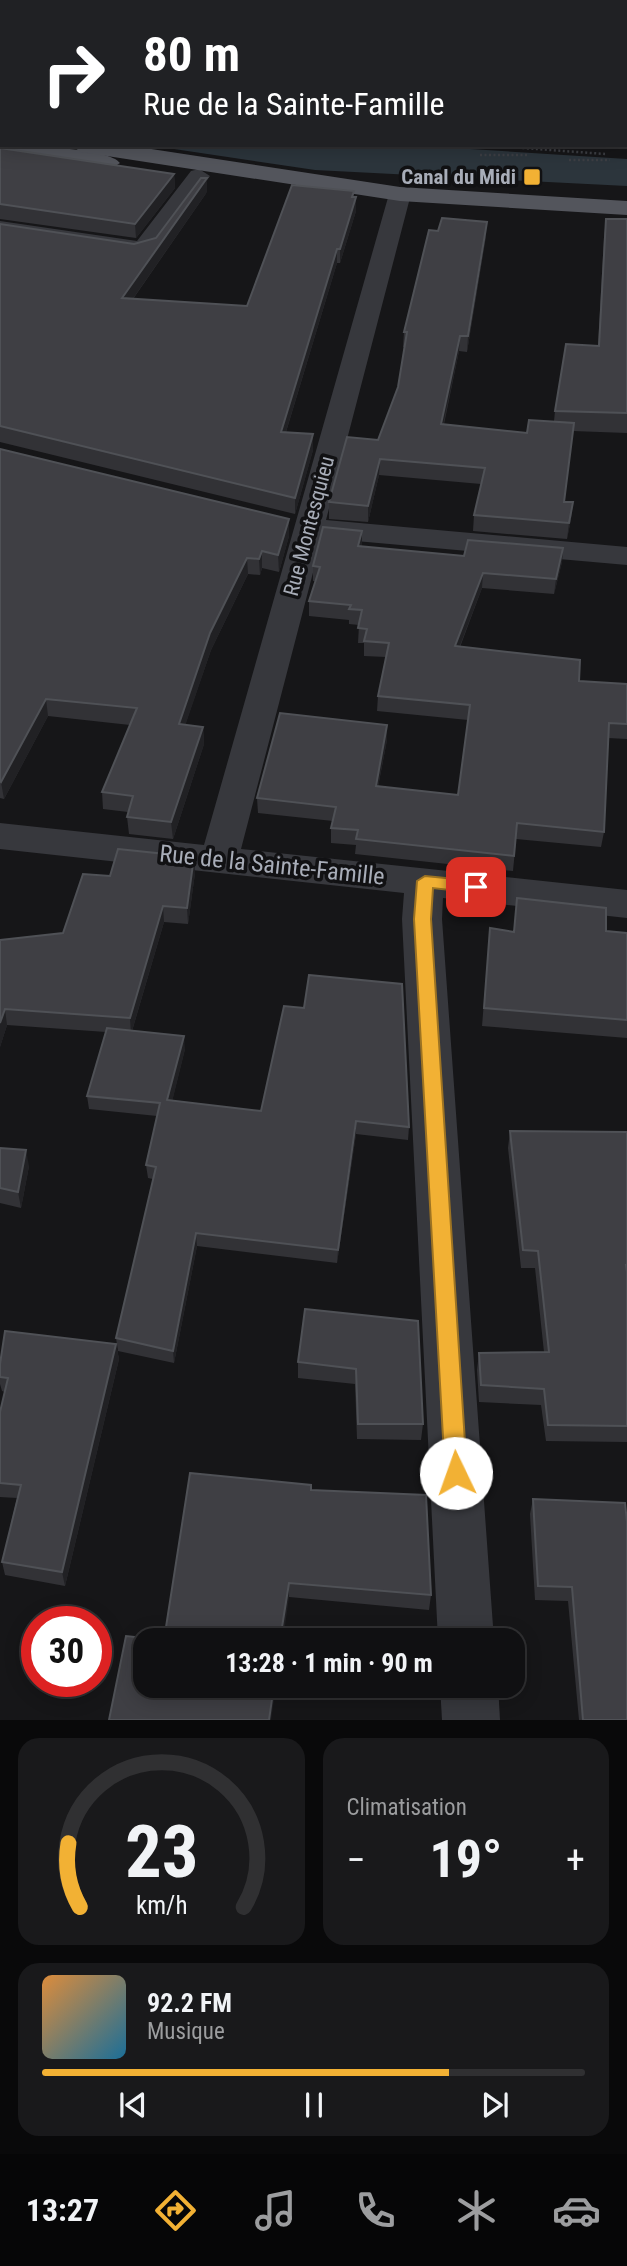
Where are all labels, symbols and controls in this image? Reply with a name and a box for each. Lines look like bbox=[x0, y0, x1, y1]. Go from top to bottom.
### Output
text: 80 m bbox=[143, 26, 240, 83]
icon: right bbox=[28, 28, 119, 119]
text: Rue de la Sainte-Famille bbox=[143, 85, 445, 123]
place label: Canal du Midi bbox=[401, 165, 516, 189]
marker: Canal du Midi bbox=[522, 167, 542, 187]
street label: Rue Montesquieu bbox=[279, 454, 339, 598]
street label: Rue de la Sainte-Famille bbox=[158, 839, 386, 891]
pin bbox=[446, 857, 506, 917]
icon: arrive bbox=[457, 868, 495, 906]
position arrow bbox=[419, 1436, 493, 1510]
speed limit sign: 30 bbox=[21, 1606, 112, 1697]
text: 13:28 · 1 min · 90 m bbox=[225, 1648, 433, 1678]
text: Climatisation bbox=[347, 1794, 467, 1821]
text: 23 bbox=[124, 1810, 198, 1896]
text: 19° bbox=[429, 1829, 502, 1890]
text: − bbox=[347, 1838, 366, 1882]
text: + bbox=[566, 1838, 585, 1882]
text: km/h bbox=[136, 1891, 187, 1920]
text: 92.2 FM bbox=[147, 1988, 232, 2018]
text: Musique bbox=[147, 2018, 225, 2045]
icon: previous bbox=[114, 2086, 152, 2124]
icon: pause bbox=[295, 2086, 333, 2124]
icon: next bbox=[476, 2086, 514, 2124]
icon: directions bbox=[151, 2186, 200, 2235]
icon: music bbox=[251, 2186, 300, 2235]
icon: phone bbox=[351, 2186, 400, 2235]
icon: climate bbox=[452, 2186, 501, 2235]
icon: car bbox=[552, 2186, 601, 2235]
text: 13:27 bbox=[26, 2191, 99, 2229]

